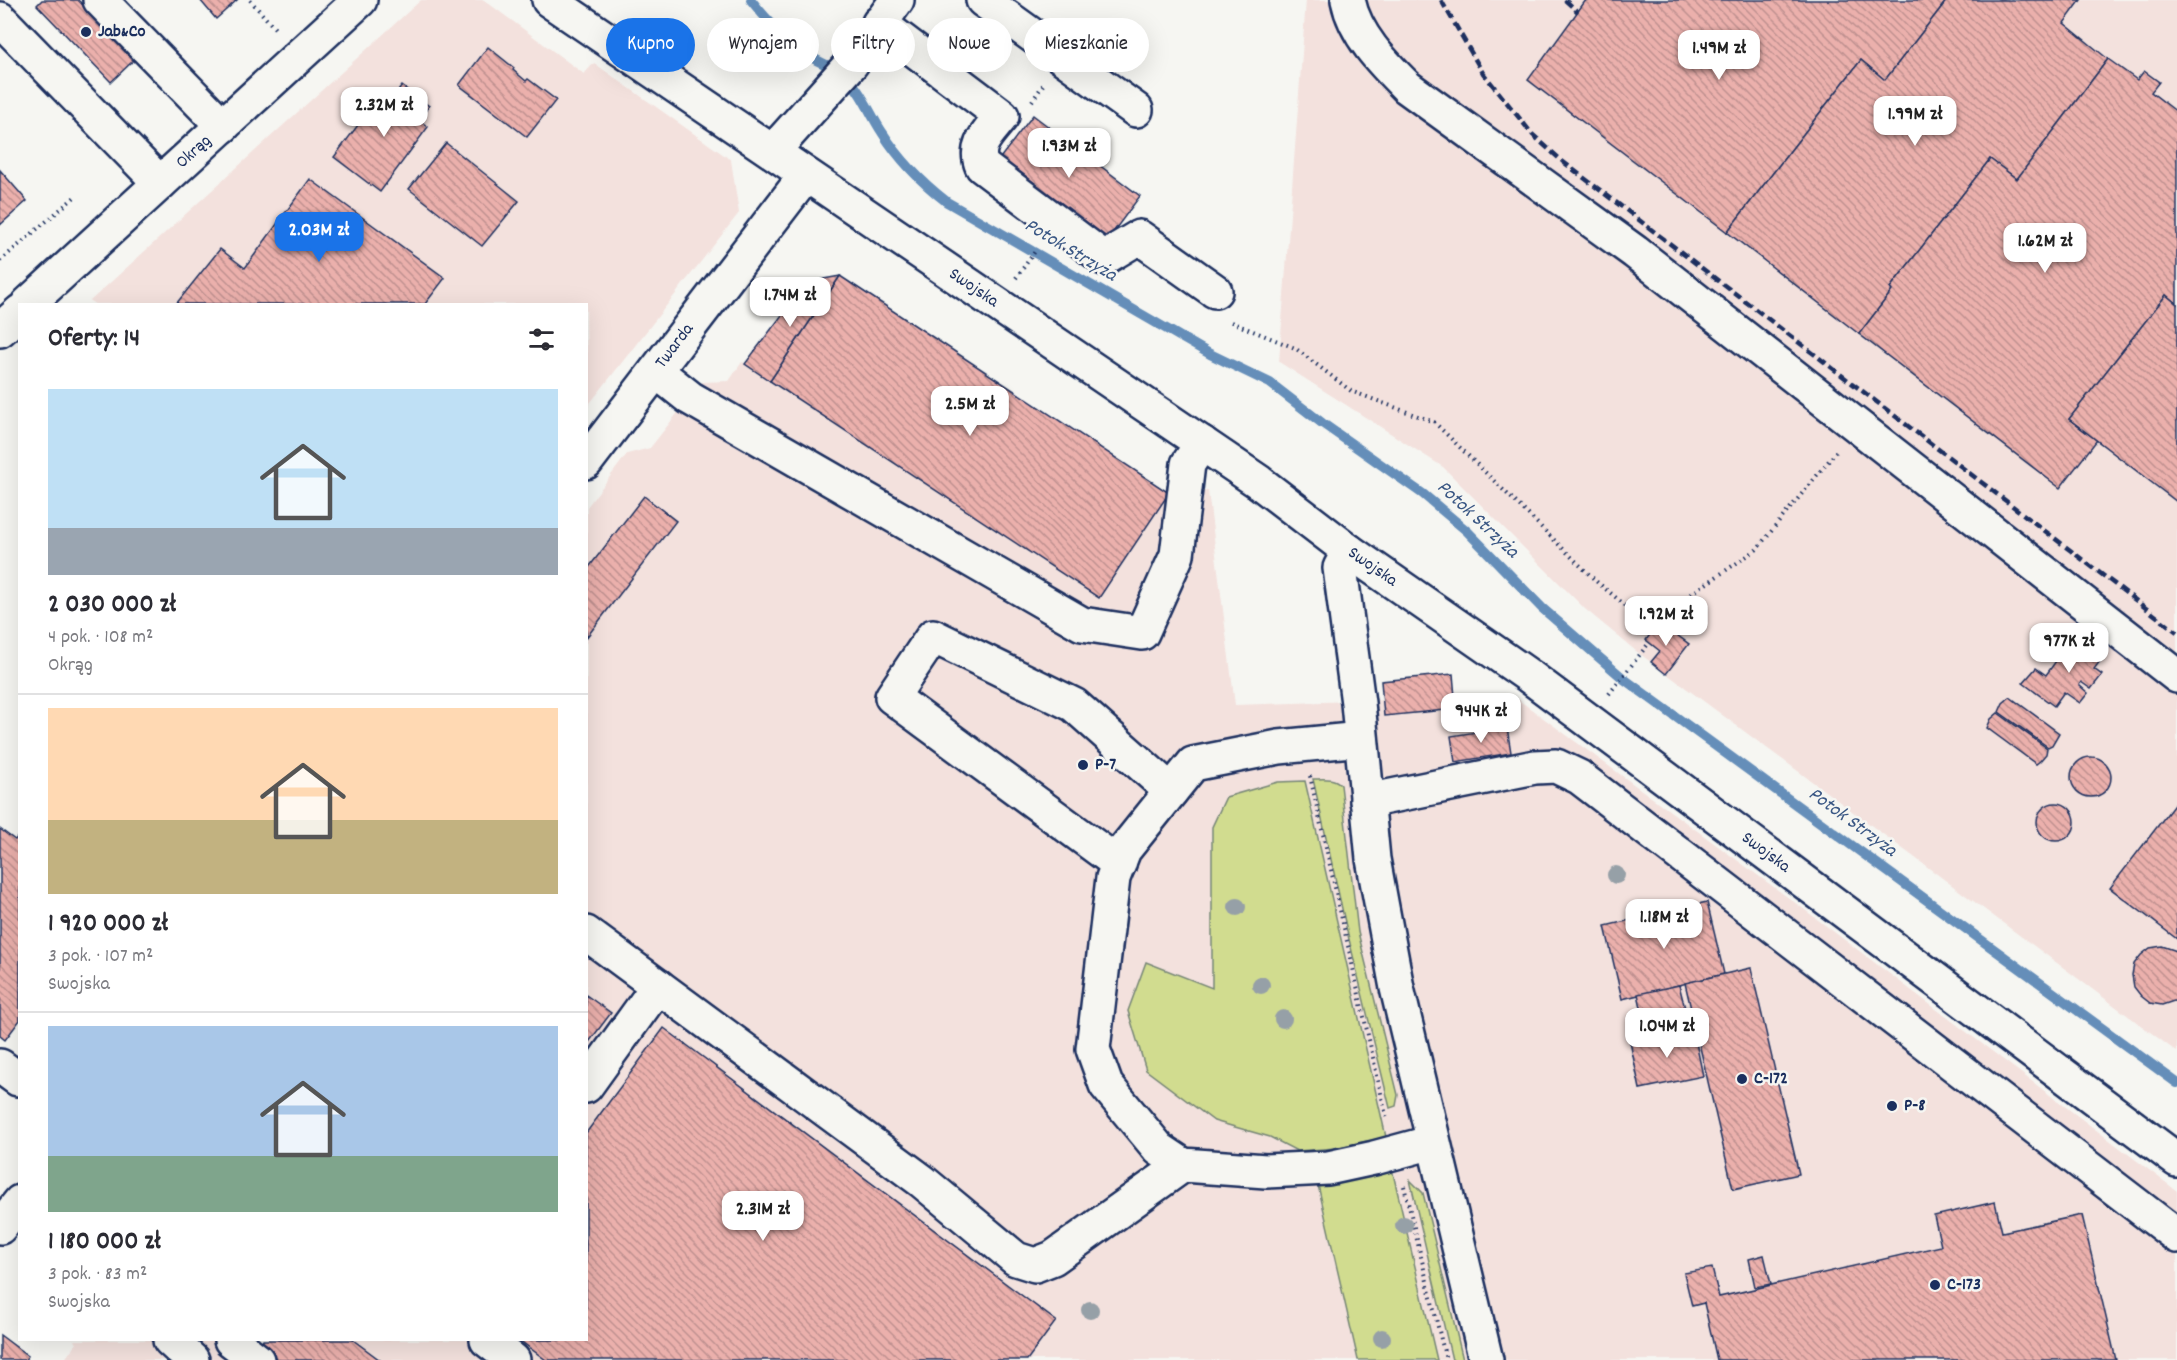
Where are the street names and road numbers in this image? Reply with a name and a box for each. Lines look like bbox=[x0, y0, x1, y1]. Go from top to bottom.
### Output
street label: Okrąg bbox=[171, 129, 217, 175]
street label: Swojska bbox=[943, 262, 1004, 314]
street label: Twarda bbox=[649, 318, 701, 374]
street label: Swojska bbox=[1342, 541, 1403, 594]
street label: Swojska bbox=[1736, 826, 1796, 880]

